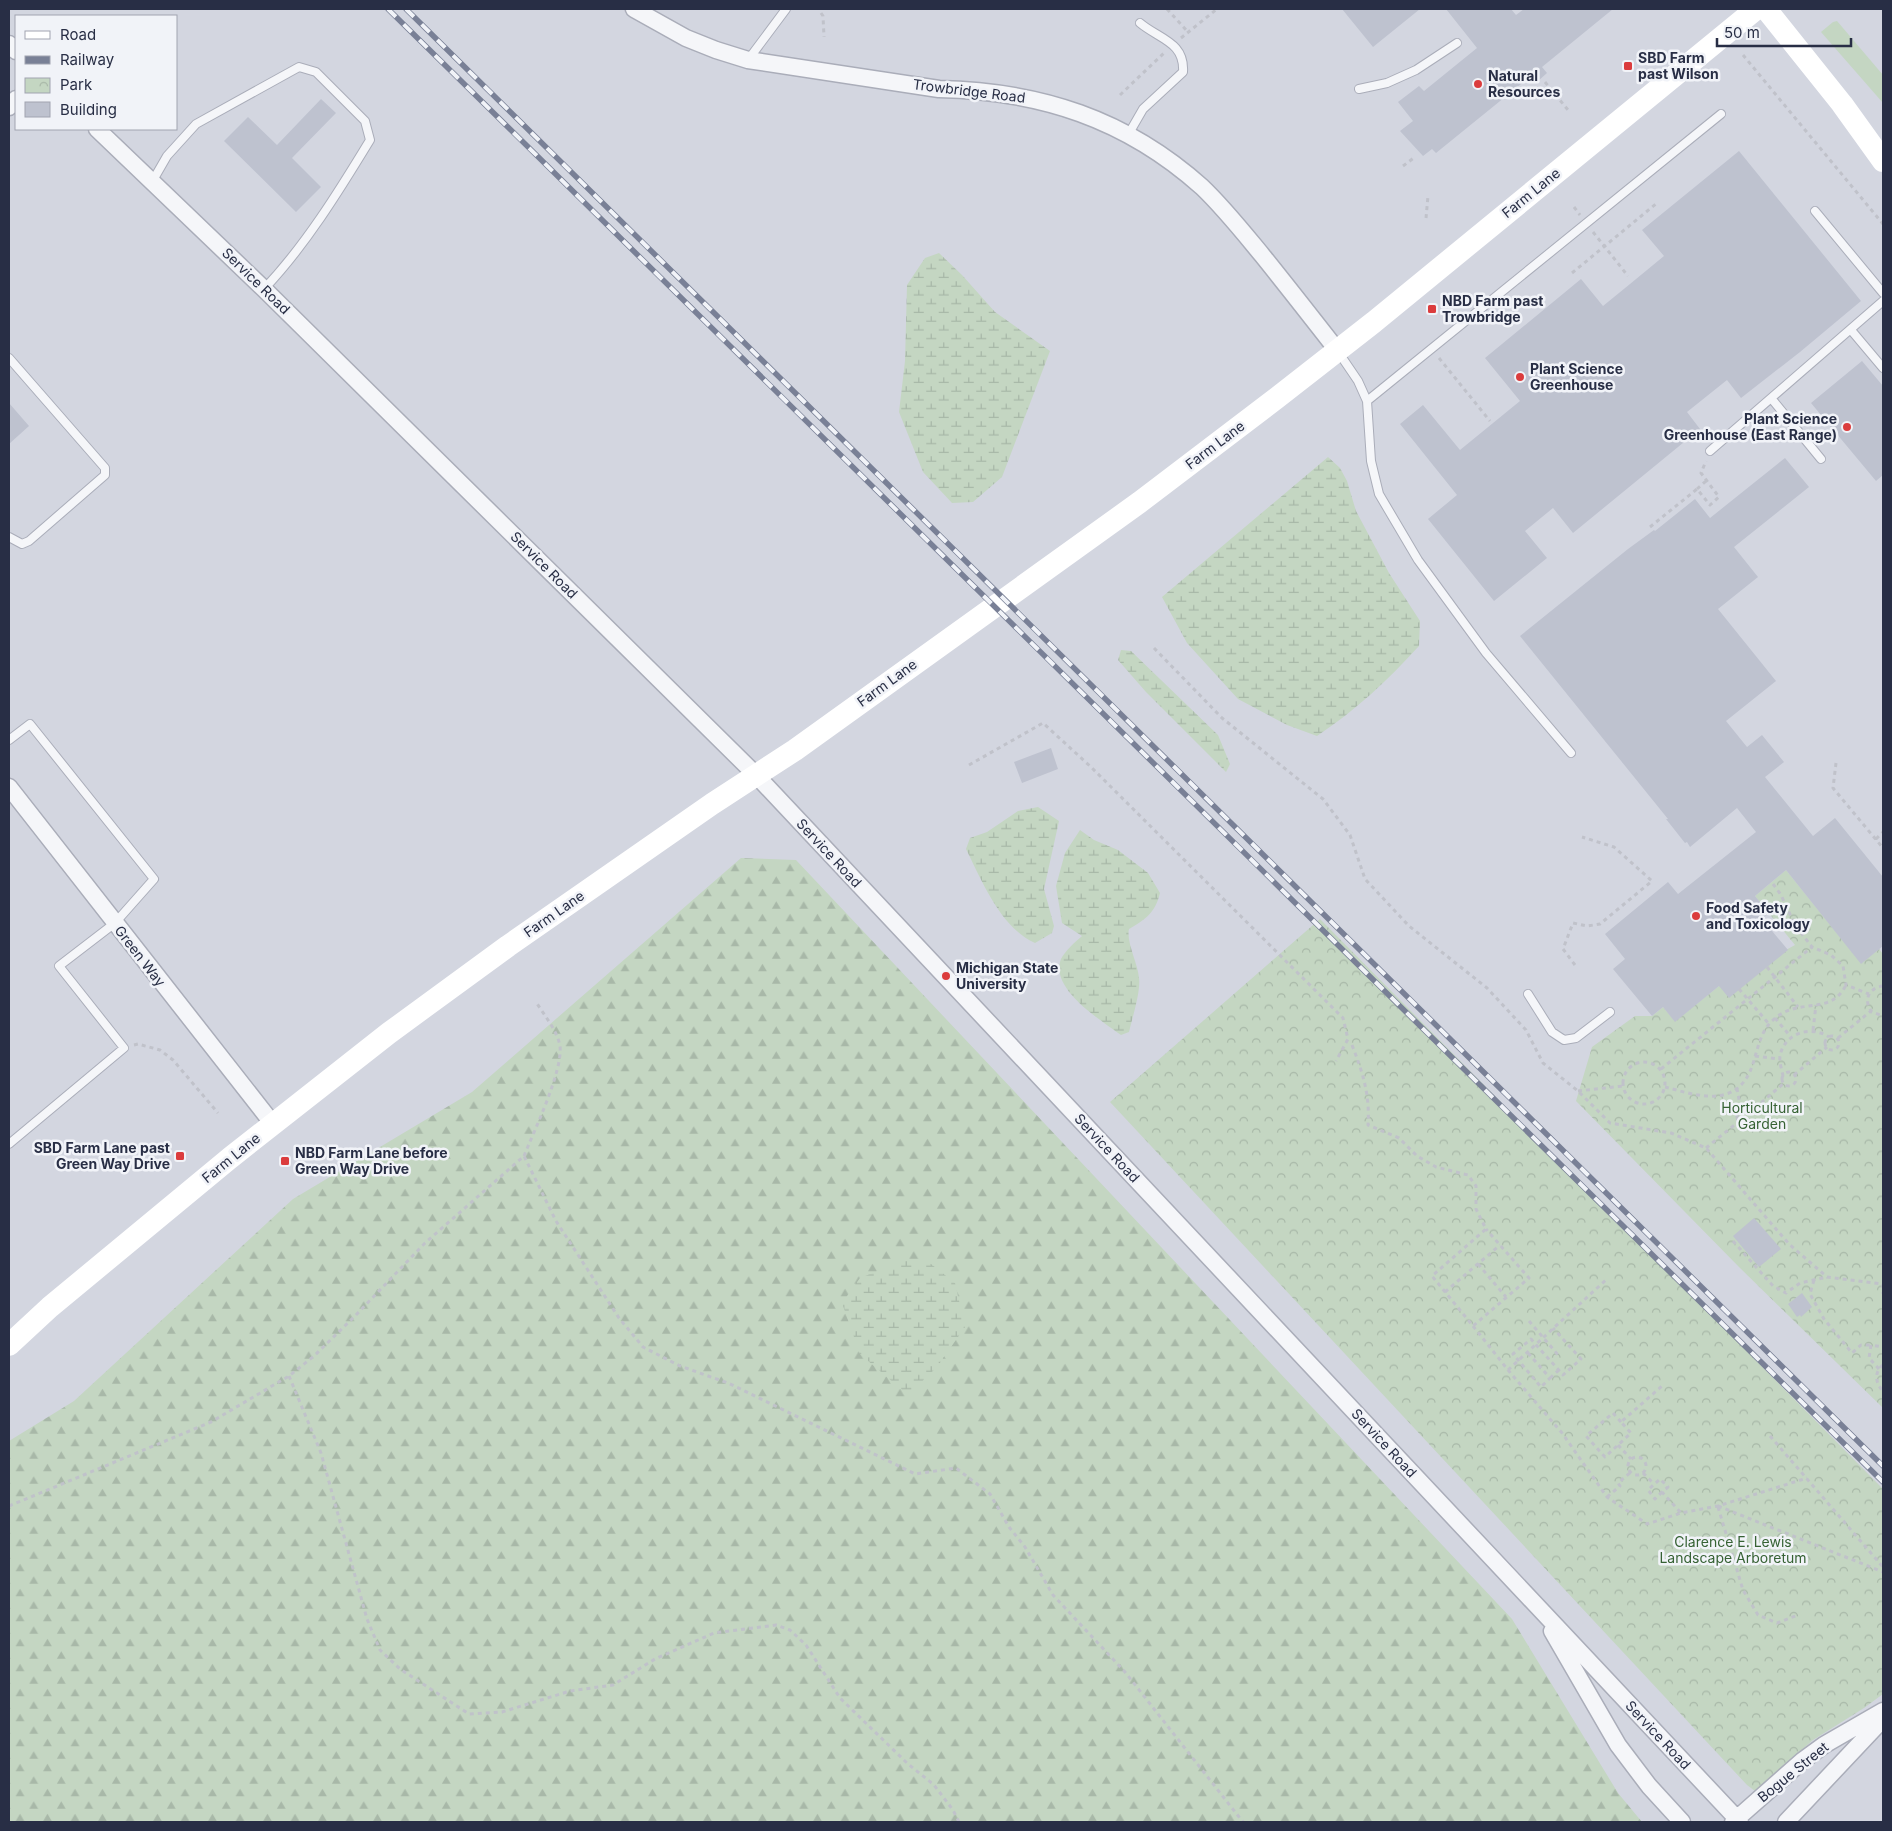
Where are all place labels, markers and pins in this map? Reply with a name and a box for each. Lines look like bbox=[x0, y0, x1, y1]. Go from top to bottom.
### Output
place label: SBD Farm past Wilson bbox=[1638, 49, 1719, 82]
marker: SBD Farm past Wilson bbox=[1622, 60, 1634, 72]
place label: Natural Resources bbox=[1488, 67, 1560, 100]
marker: Natural Resources bbox=[1472, 78, 1484, 90]
place label: NBD Farm past Trowbridge bbox=[1442, 292, 1543, 325]
marker: NBD Farm past Trowbridge bbox=[1426, 303, 1438, 315]
place label: Plant Science Greenhouse bbox=[1530, 360, 1623, 393]
marker: Plant Science Greenhouse bbox=[1514, 371, 1526, 383]
place label: Plant Science Greenhouse (East Range) bbox=[1664, 410, 1837, 443]
marker: Plant Science Greenhouse (East Range) bbox=[1841, 421, 1853, 433]
place label: Food Safety and Toxicology bbox=[1706, 899, 1811, 932]
marker: Food Safety and Toxicology bbox=[1690, 910, 1702, 922]
place label: Michigan State University bbox=[956, 959, 1058, 992]
marker: Michigan State University bbox=[940, 970, 952, 982]
place label: SBD Farm Lane past Green Way Drive bbox=[34, 1139, 170, 1172]
place label: NBD Farm Lane before Green Way Drive bbox=[295, 1144, 448, 1177]
marker: SBD Farm Lane past Green Way Drive bbox=[174, 1150, 186, 1162]
marker: NBD Farm Lane before Green Way Drive bbox=[279, 1155, 291, 1167]

